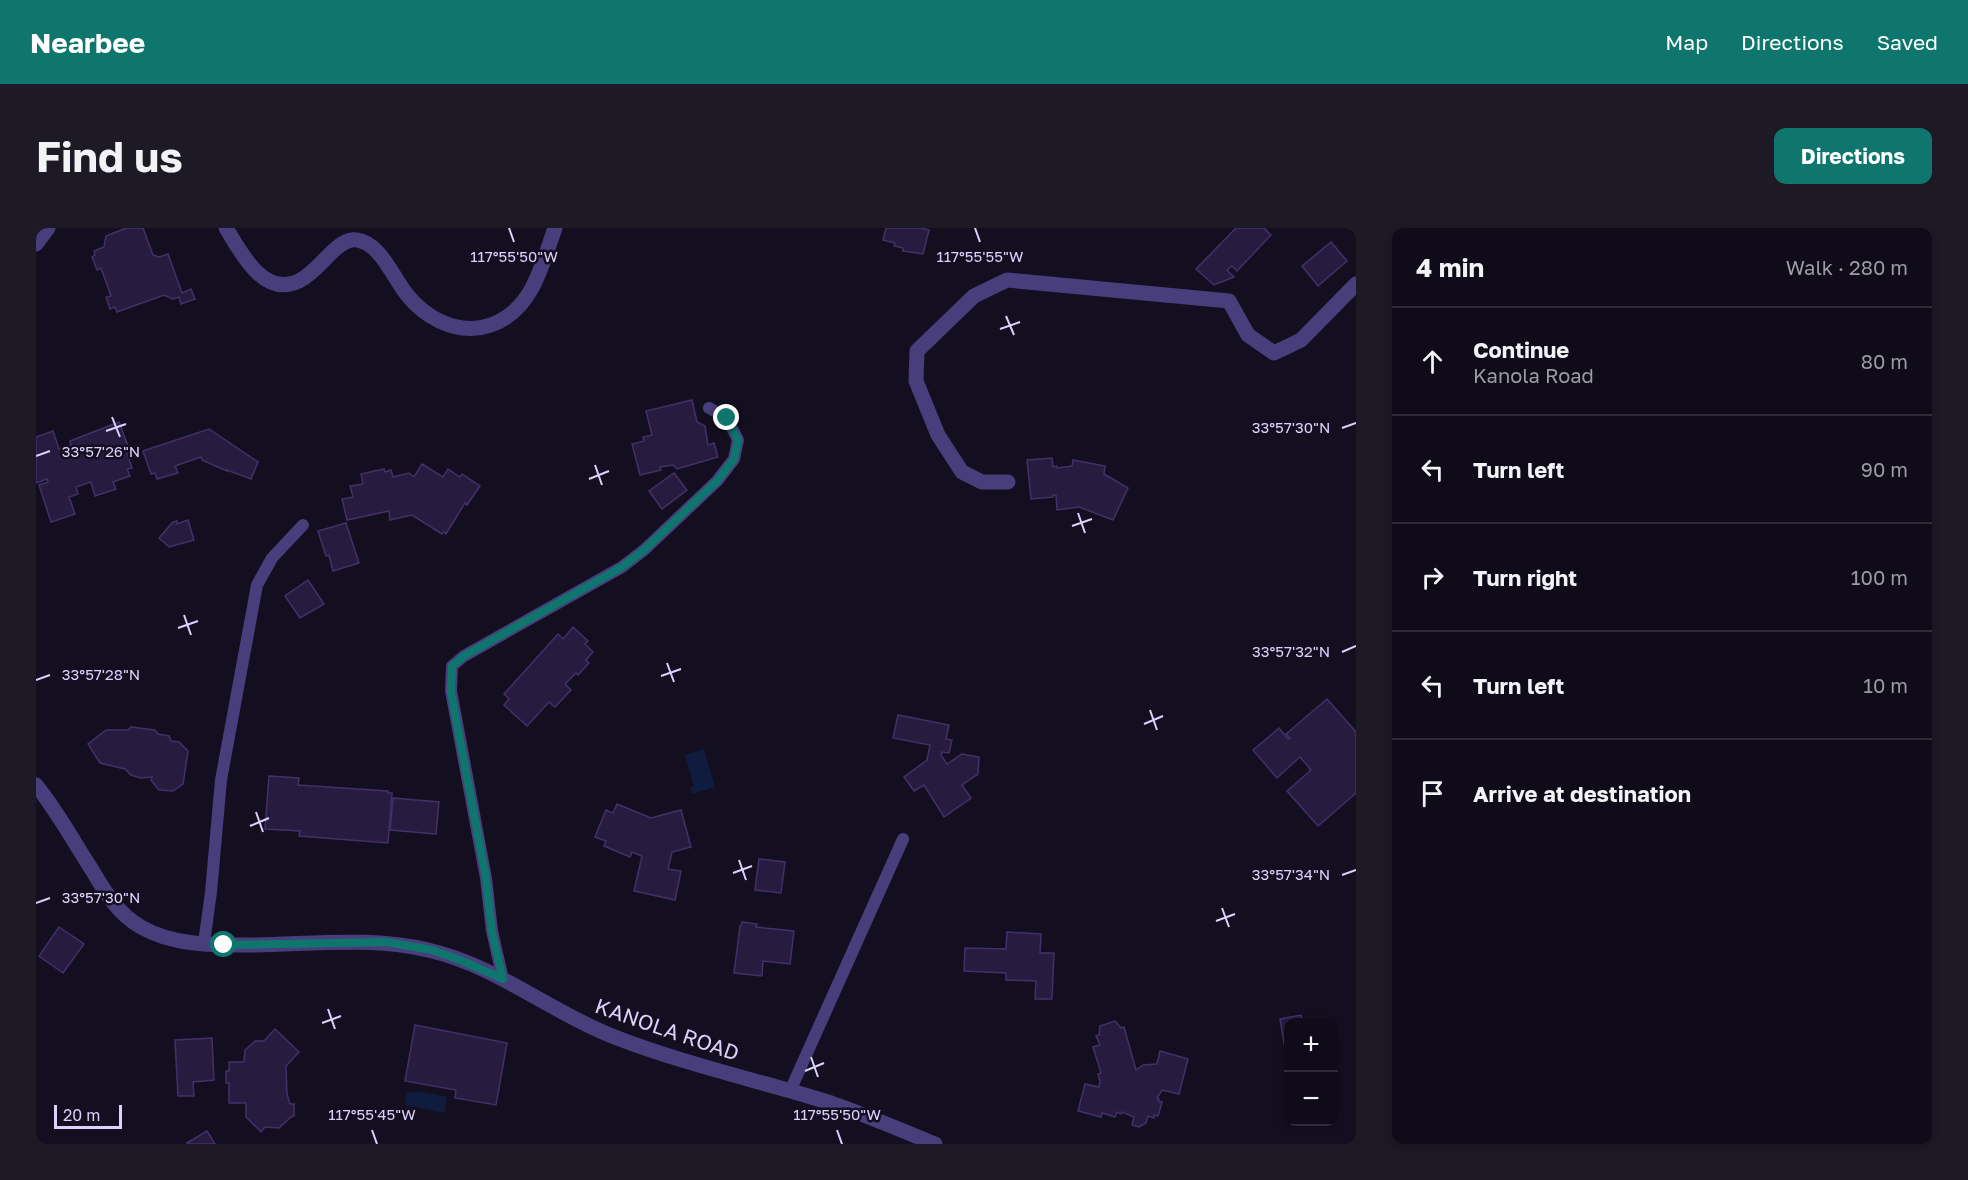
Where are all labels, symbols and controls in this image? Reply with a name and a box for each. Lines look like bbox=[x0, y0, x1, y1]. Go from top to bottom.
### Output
text: Nearbee bbox=[30, 26, 145, 59]
text: Map bbox=[1665, 29, 1708, 55]
text: Directions bbox=[1741, 29, 1844, 55]
text: Saved bbox=[1877, 29, 1938, 55]
button: Directions bbox=[1774, 128, 1932, 184]
text: Find us bbox=[36, 131, 183, 181]
text: 117°55'50"W bbox=[470, 247, 558, 265]
text: 117°55'55"W bbox=[936, 247, 1024, 265]
text: 4 min bbox=[1416, 252, 1484, 283]
text: Walk · 280 m bbox=[1786, 255, 1908, 279]
text: Continue bbox=[1473, 336, 1569, 363]
icon: ahead bbox=[1416, 345, 1449, 378]
text: 80 m bbox=[1861, 349, 1908, 373]
text: Kanola Road bbox=[1473, 363, 1594, 387]
route end bbox=[713, 404, 739, 430]
text: 33°57'30"N bbox=[1252, 418, 1330, 436]
text: 33°57'26"N bbox=[62, 442, 140, 460]
icon: left bbox=[1416, 453, 1449, 486]
text: Turn left bbox=[1473, 456, 1564, 483]
text: 90 m bbox=[1861, 457, 1908, 481]
icon: right bbox=[1416, 561, 1449, 594]
text: Turn right bbox=[1473, 564, 1577, 591]
text: 100 m bbox=[1851, 565, 1908, 589]
text: 33°57'32"N bbox=[1252, 642, 1330, 660]
text: 33°57'28"N bbox=[62, 665, 140, 683]
icon: left bbox=[1416, 669, 1449, 702]
text: Turn left bbox=[1473, 672, 1564, 699]
text: 10 m bbox=[1863, 673, 1908, 697]
icon: arrive bbox=[1416, 777, 1449, 810]
text: Arrive at destination bbox=[1473, 780, 1691, 807]
text: 33°57'34"N bbox=[1252, 865, 1330, 883]
text: 33°57'30"N bbox=[62, 888, 140, 906]
route start bbox=[210, 931, 236, 957]
street label: KANOLA ROAD bbox=[592, 992, 743, 1066]
map controls bbox=[1284, 1018, 1338, 1126]
button: + bbox=[1284, 1018, 1338, 1072]
button: − bbox=[1284, 1072, 1338, 1126]
scale bar bbox=[54, 1102, 122, 1130]
text: 20 m bbox=[63, 1105, 100, 1125]
text: 117°55'45"W bbox=[328, 1105, 416, 1123]
text: 117°55'50"W bbox=[793, 1105, 881, 1123]

